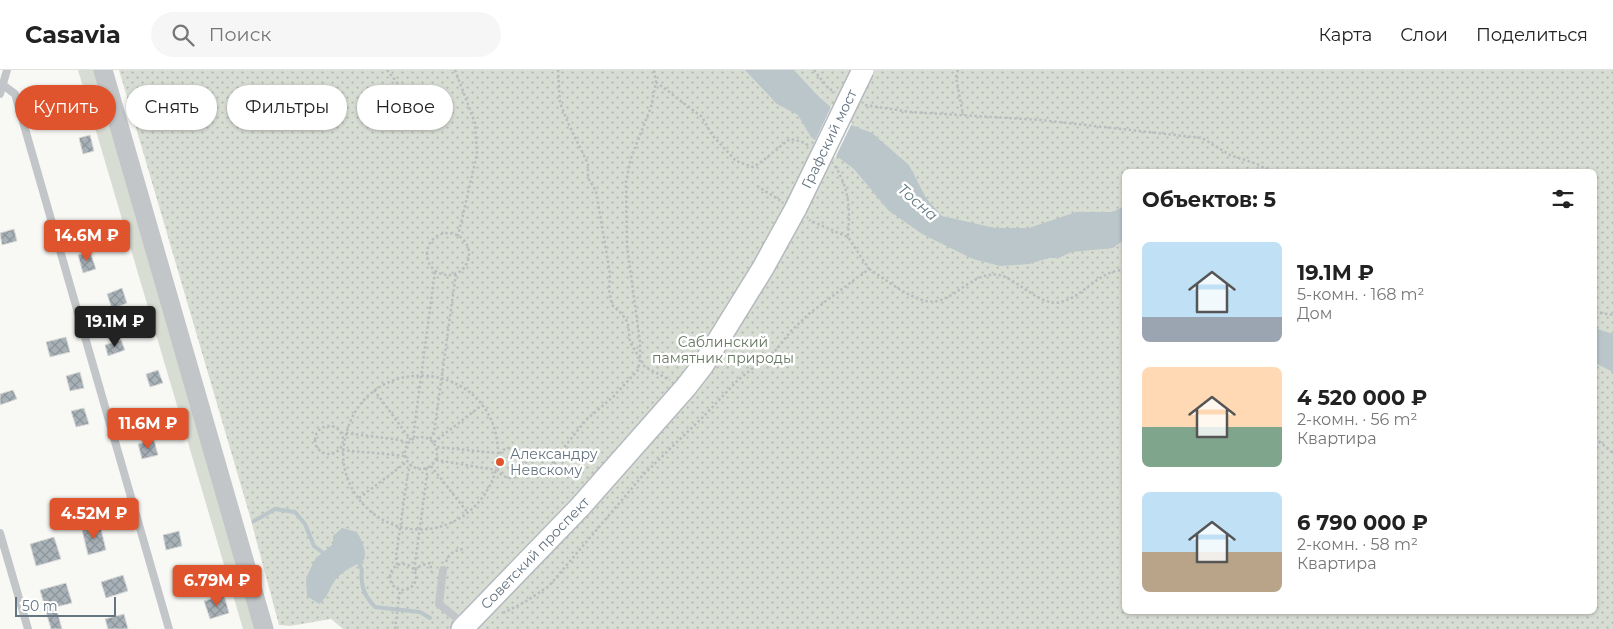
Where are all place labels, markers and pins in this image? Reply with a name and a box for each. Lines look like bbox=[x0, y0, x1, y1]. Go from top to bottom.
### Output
pin: 14.6M ₽ bbox=[41, 220, 133, 262]
pin: 19.1M ₽ bbox=[69, 306, 161, 348]
pin: 11.6M ₽ bbox=[102, 408, 194, 450]
place label: Александру Невскому bbox=[510, 445, 598, 479]
marker: Александру Невскому bbox=[494, 456, 506, 468]
pin: 4.52M ₽ bbox=[48, 498, 140, 540]
pin: 6.79M ₽ bbox=[171, 564, 263, 607]

